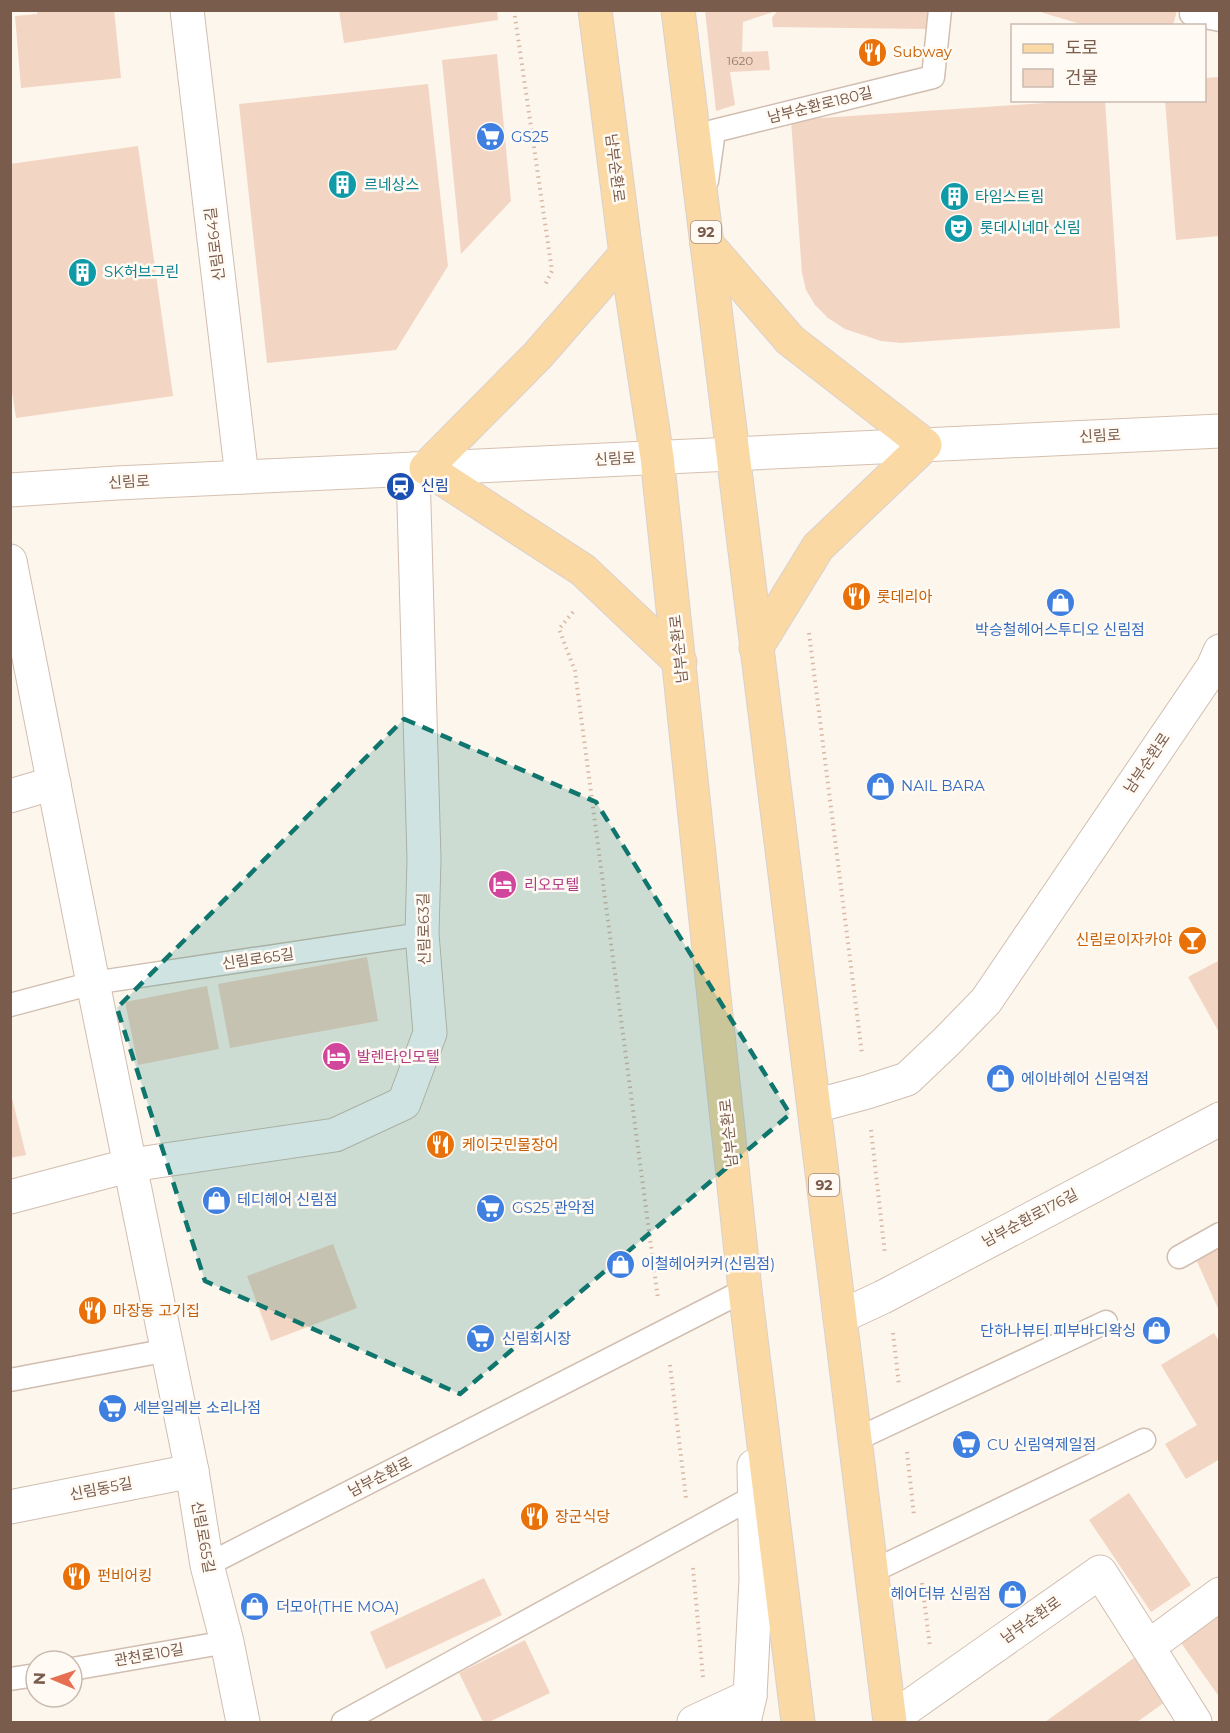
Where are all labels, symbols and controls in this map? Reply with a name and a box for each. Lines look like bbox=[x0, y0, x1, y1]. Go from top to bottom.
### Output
legend bbox=[1011, 24, 1206, 102]
restaurant icon: Subway bbox=[856, 36, 888, 68]
text: 도로 bbox=[1065, 37, 1098, 59]
place label: Subway bbox=[893, 42, 953, 61]
house number: 1620 bbox=[727, 53, 753, 68]
text: 건물 bbox=[1065, 67, 1098, 89]
street label: 남부순환로180길 bbox=[765, 82, 874, 127]
supermarket icon: GS25 bbox=[474, 121, 506, 153]
place label: GS25 bbox=[511, 127, 549, 146]
street label: 남부순환로 bbox=[602, 133, 629, 203]
building icon: 르네상스 bbox=[327, 169, 359, 201]
place label: 르네상스 bbox=[364, 175, 419, 194]
building icon: 타임스트림 bbox=[938, 181, 970, 213]
place label: 타임스트림 bbox=[975, 187, 1044, 206]
street label: 신림로64길 bbox=[201, 206, 228, 282]
theatre icon: 롯데시네마 신림 bbox=[943, 212, 975, 244]
place label: 롯데시네마 신림 bbox=[980, 218, 1081, 237]
road number: 92 bbox=[691, 221, 721, 243]
building icon: SK허브그린 bbox=[67, 256, 99, 288]
place label: SK허브그린 bbox=[104, 262, 179, 281]
street label: 신림로 bbox=[1079, 425, 1121, 446]
street label: 신림로 bbox=[594, 448, 636, 469]
station icon: 신림 bbox=[384, 470, 416, 502]
street label: 신림로 bbox=[108, 471, 150, 492]
place label: 신림 bbox=[421, 476, 449, 495]
restaurant icon: 롯데리아 bbox=[840, 581, 872, 613]
place label: 롯데리아 bbox=[877, 587, 932, 606]
shop icon: 박승철헤어스투디오 신림점 bbox=[1044, 587, 1076, 619]
street label: 남부순환로 bbox=[665, 614, 692, 684]
place label: 박승철헤어스투디오 신림점 bbox=[975, 620, 1145, 639]
street label: 남부순환로 bbox=[1119, 729, 1174, 797]
shop icon: NAIL BARA bbox=[864, 770, 896, 802]
place label: NAIL BARA bbox=[901, 776, 985, 795]
hotel icon: 리오모텔 bbox=[487, 869, 519, 901]
place label: 리오모텔 bbox=[524, 875, 579, 894]
street label: 신림로63길 bbox=[413, 892, 434, 966]
bar icon: 신림로이자카야 bbox=[1177, 924, 1209, 956]
place label: 신림로이자카야 bbox=[1075, 930, 1172, 949]
street label: 신림로65길 bbox=[221, 944, 295, 973]
hotel icon: 발렌타인모텔 bbox=[320, 1041, 352, 1073]
place label: 발렌타인모텔 bbox=[357, 1047, 440, 1066]
shop icon: 에이바헤어 신림역점 bbox=[984, 1063, 1016, 1095]
place label: 에이바헤어 신림역점 bbox=[1021, 1069, 1149, 1088]
street label: 남부순환로 bbox=[715, 1098, 742, 1168]
restaurant icon: 케이굿민물장어 bbox=[425, 1129, 457, 1161]
place label: 케이굿민물장어 bbox=[462, 1135, 559, 1154]
road number: 92 bbox=[809, 1174, 839, 1196]
shop icon: 테디헤어 신림점 bbox=[200, 1184, 232, 1216]
street label: 남부순환로176길 bbox=[979, 1184, 1081, 1251]
place label: 테디헤어 신림점 bbox=[237, 1190, 338, 1209]
supermarket icon: GS25 관악점 bbox=[475, 1192, 507, 1224]
place label: GS25 관악점 bbox=[512, 1198, 595, 1217]
shop icon: 이철헤어커커(신림점) bbox=[604, 1248, 636, 1280]
place label: 이철헤어커커(신림점) bbox=[641, 1254, 775, 1273]
restaurant icon: 마장동 고기집 bbox=[76, 1295, 108, 1327]
place label: 마장동 고기집 bbox=[113, 1301, 200, 1320]
shop icon: 단하나뷰티 피부바디왁싱 bbox=[1141, 1315, 1173, 1347]
place label: 단하나뷰티 피부바디왁싱 bbox=[980, 1321, 1136, 1340]
supermarket icon: 신림회시장 bbox=[465, 1323, 497, 1355]
place label: 신림회시장 bbox=[502, 1329, 571, 1348]
supermarket icon: 세븐일레븐 소리나점 bbox=[96, 1392, 128, 1424]
place label: 세븐일레븐 소리나점 bbox=[133, 1398, 261, 1417]
supermarket icon: CU 신림역제일점 bbox=[950, 1429, 982, 1461]
place label: CU 신림역제일점 bbox=[987, 1435, 1096, 1454]
street label: 남부순환로 bbox=[345, 1452, 415, 1501]
street label: 신림동5길 bbox=[68, 1473, 134, 1504]
street label: 신림로65길 bbox=[188, 1499, 219, 1574]
restaurant icon: 장군식당 bbox=[518, 1501, 550, 1533]
place label: 장군식당 bbox=[555, 1507, 610, 1526]
restaurant icon: 펀비어킹 bbox=[60, 1560, 92, 1592]
place label: 펀비어킹 bbox=[97, 1566, 152, 1585]
shop icon: 헤어더뷰 신림점 bbox=[996, 1578, 1028, 1610]
place label: 헤어더뷰 신림점 bbox=[890, 1584, 991, 1603]
shop icon: 더모아(THE MOA) bbox=[239, 1591, 271, 1623]
street label: 남부순환로 bbox=[997, 1592, 1064, 1647]
place label: 더모아(THE MOA) bbox=[276, 1597, 400, 1616]
street label: 관천로10길 bbox=[113, 1639, 185, 1670]
north arrow bbox=[24, 1649, 84, 1709]
text: N bbox=[30, 1672, 49, 1685]

